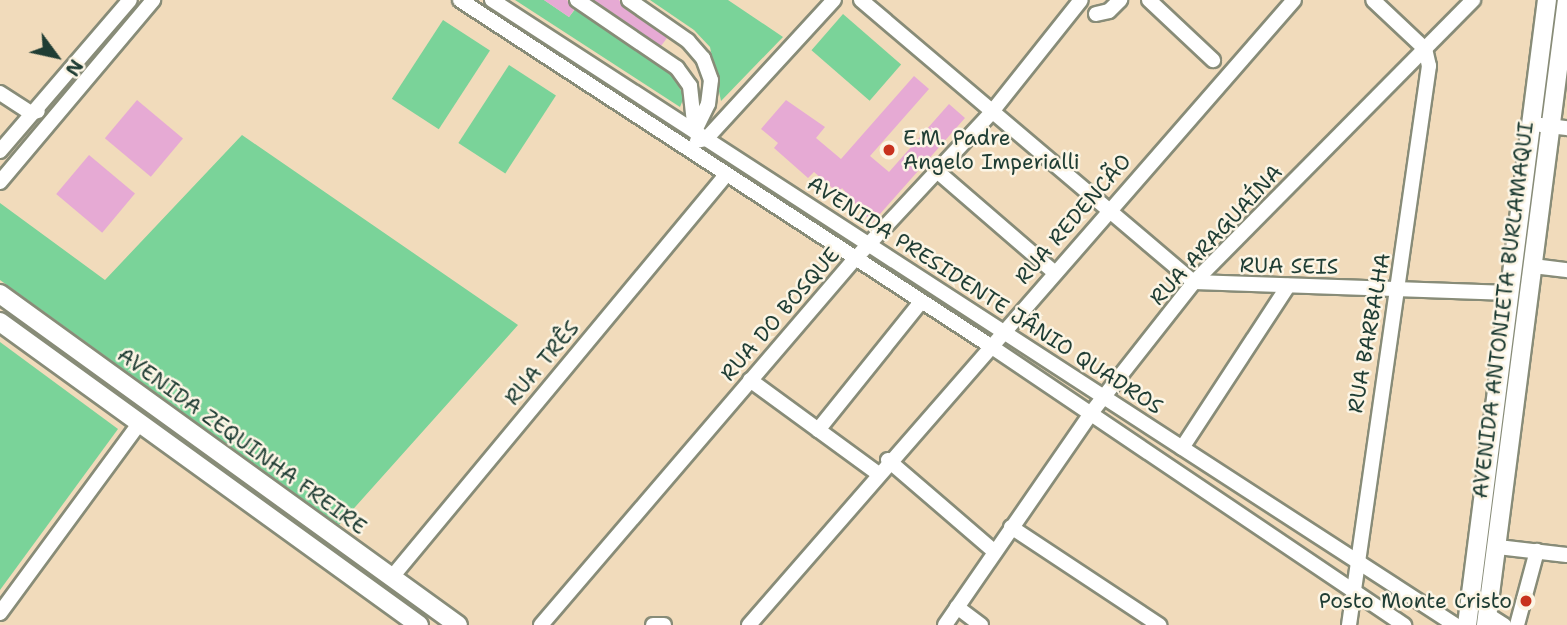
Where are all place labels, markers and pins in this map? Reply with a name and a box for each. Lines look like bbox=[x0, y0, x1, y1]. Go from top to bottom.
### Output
place label: E.M. Padre Angelo Imperialli bbox=[903, 125, 1080, 175]
marker: E.M. Padre Angelo Imperialli bbox=[881, 142, 897, 158]
place label: Posto Monte Cristo bbox=[1319, 588, 1512, 614]
marker: Posto Monte Cristo bbox=[1518, 593, 1534, 609]

